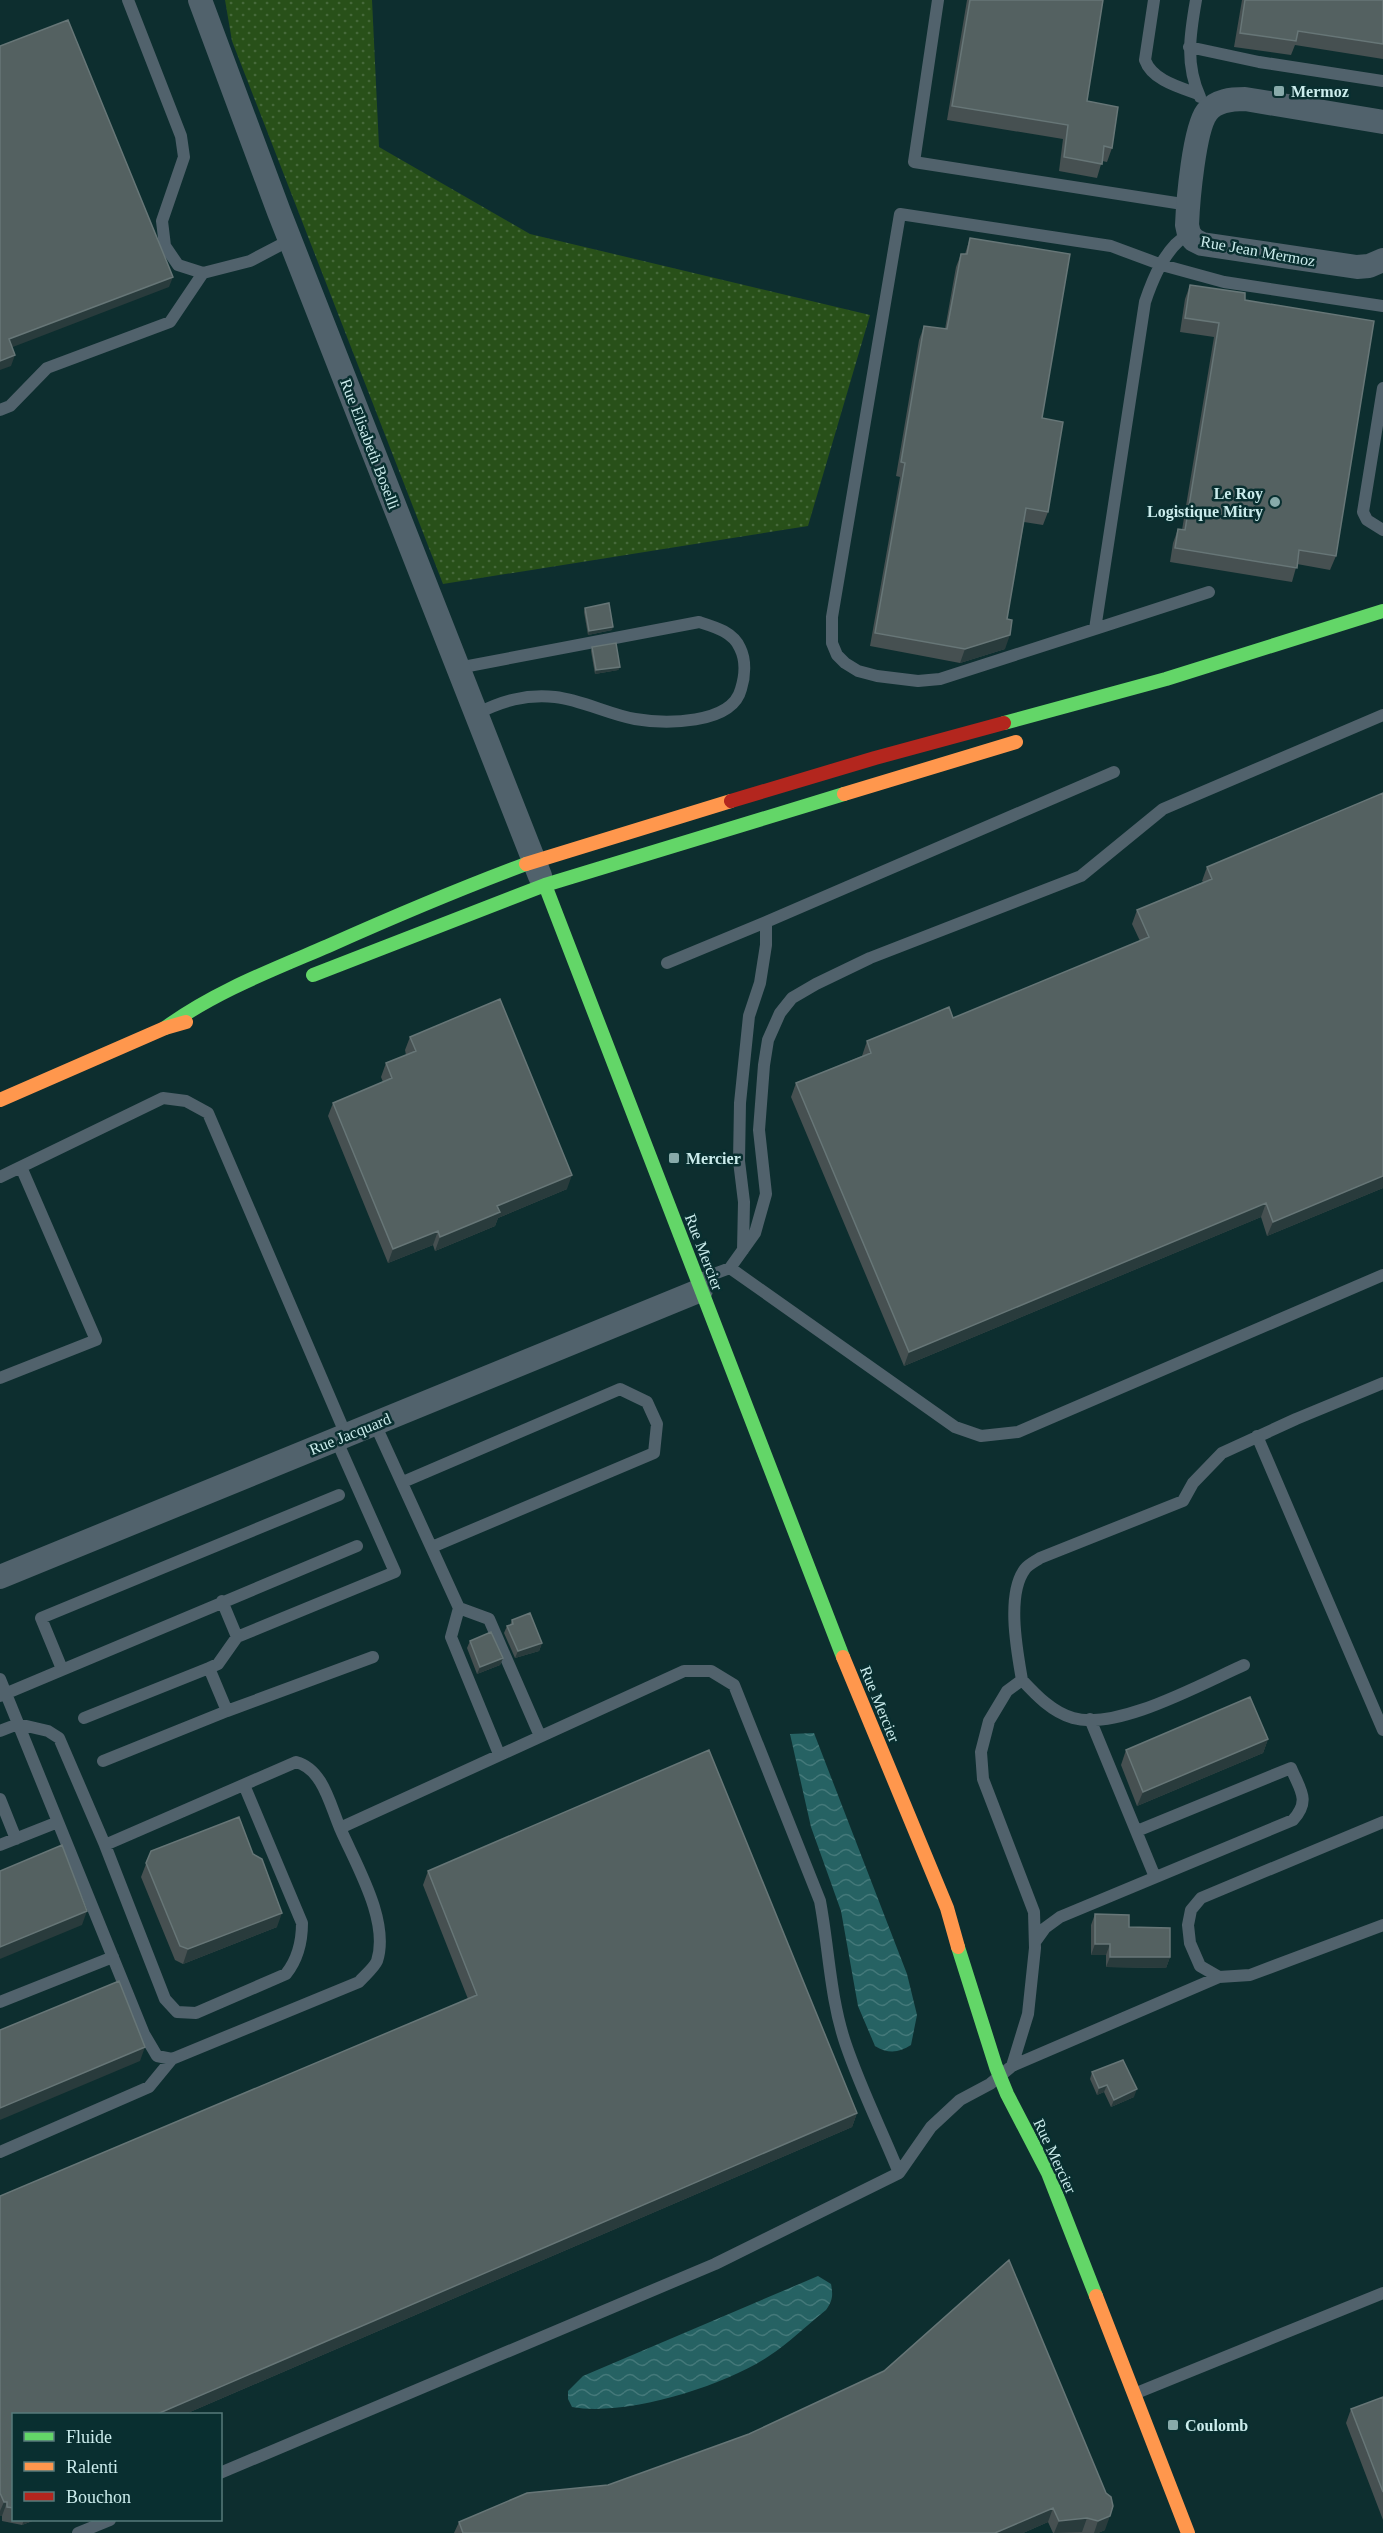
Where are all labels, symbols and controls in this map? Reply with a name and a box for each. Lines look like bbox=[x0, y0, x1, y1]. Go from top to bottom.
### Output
place label: Mermoz bbox=[1291, 83, 1349, 100]
marker: Mermoz bbox=[1272, 84, 1286, 98]
street label: Rue Jean Mermoz bbox=[1199, 233, 1317, 269]
street label: Rue Elisabeth Boselli bbox=[337, 376, 403, 512]
place label: Le Roy Logistique Mitry bbox=[1147, 485, 1263, 521]
marker: Le Roy Logistique Mitry bbox=[1268, 495, 1282, 509]
place label: Mercier bbox=[686, 1150, 741, 1167]
marker: Mercier bbox=[667, 1151, 681, 1165]
street label: Rue Mercier bbox=[682, 1211, 727, 1293]
street label: Rue Jacquard bbox=[307, 1410, 394, 1459]
street label: Rue Mercier bbox=[857, 1664, 903, 1745]
street label: Rue Mercier bbox=[1030, 2116, 1080, 2197]
legend bbox=[12, 2413, 222, 2521]
place label: Coulomb bbox=[1185, 2417, 1248, 2434]
marker: Coulomb bbox=[1166, 2418, 1180, 2432]
text: Fluide bbox=[66, 2427, 112, 2447]
text: Ralenti bbox=[66, 2457, 118, 2477]
text: Bouchon bbox=[66, 2487, 131, 2507]

